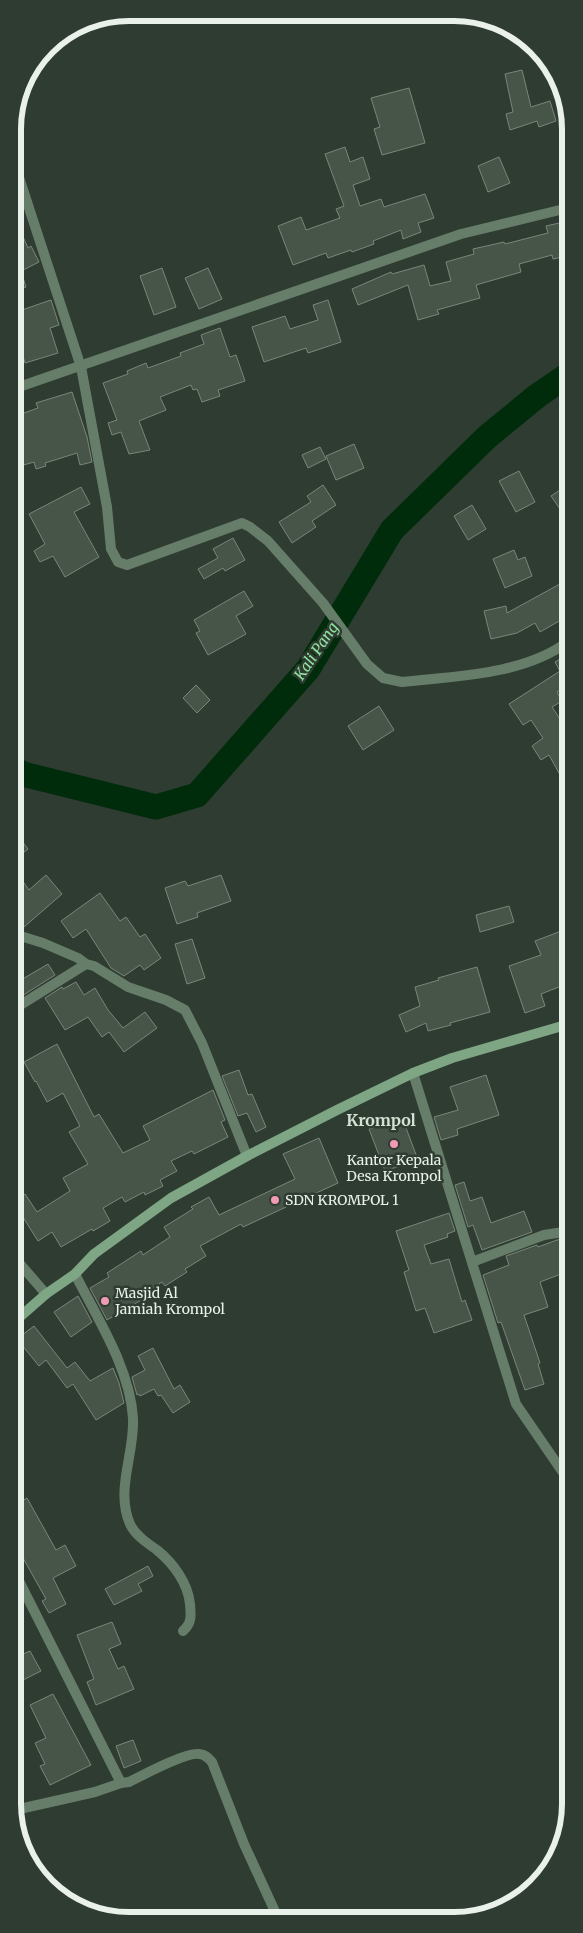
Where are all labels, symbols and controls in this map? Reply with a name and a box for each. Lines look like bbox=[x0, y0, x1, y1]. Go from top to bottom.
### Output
water label: Kali Pang bbox=[289, 619, 342, 684]
district label: Krompol bbox=[346, 1110, 416, 1130]
marker: Kantor Kepala Desa Krompol bbox=[388, 1138, 400, 1150]
place label: Kantor Kepala Desa Krompol bbox=[346, 1151, 442, 1185]
place label: SDN KROMPOL 1 bbox=[285, 1191, 398, 1209]
marker: SDN KROMPOL 1 bbox=[269, 1194, 281, 1206]
place label: Masjid Al Jamiah Krompol bbox=[114, 1284, 226, 1318]
marker: Masjid Al Jamiah Krompol bbox=[99, 1295, 111, 1307]

